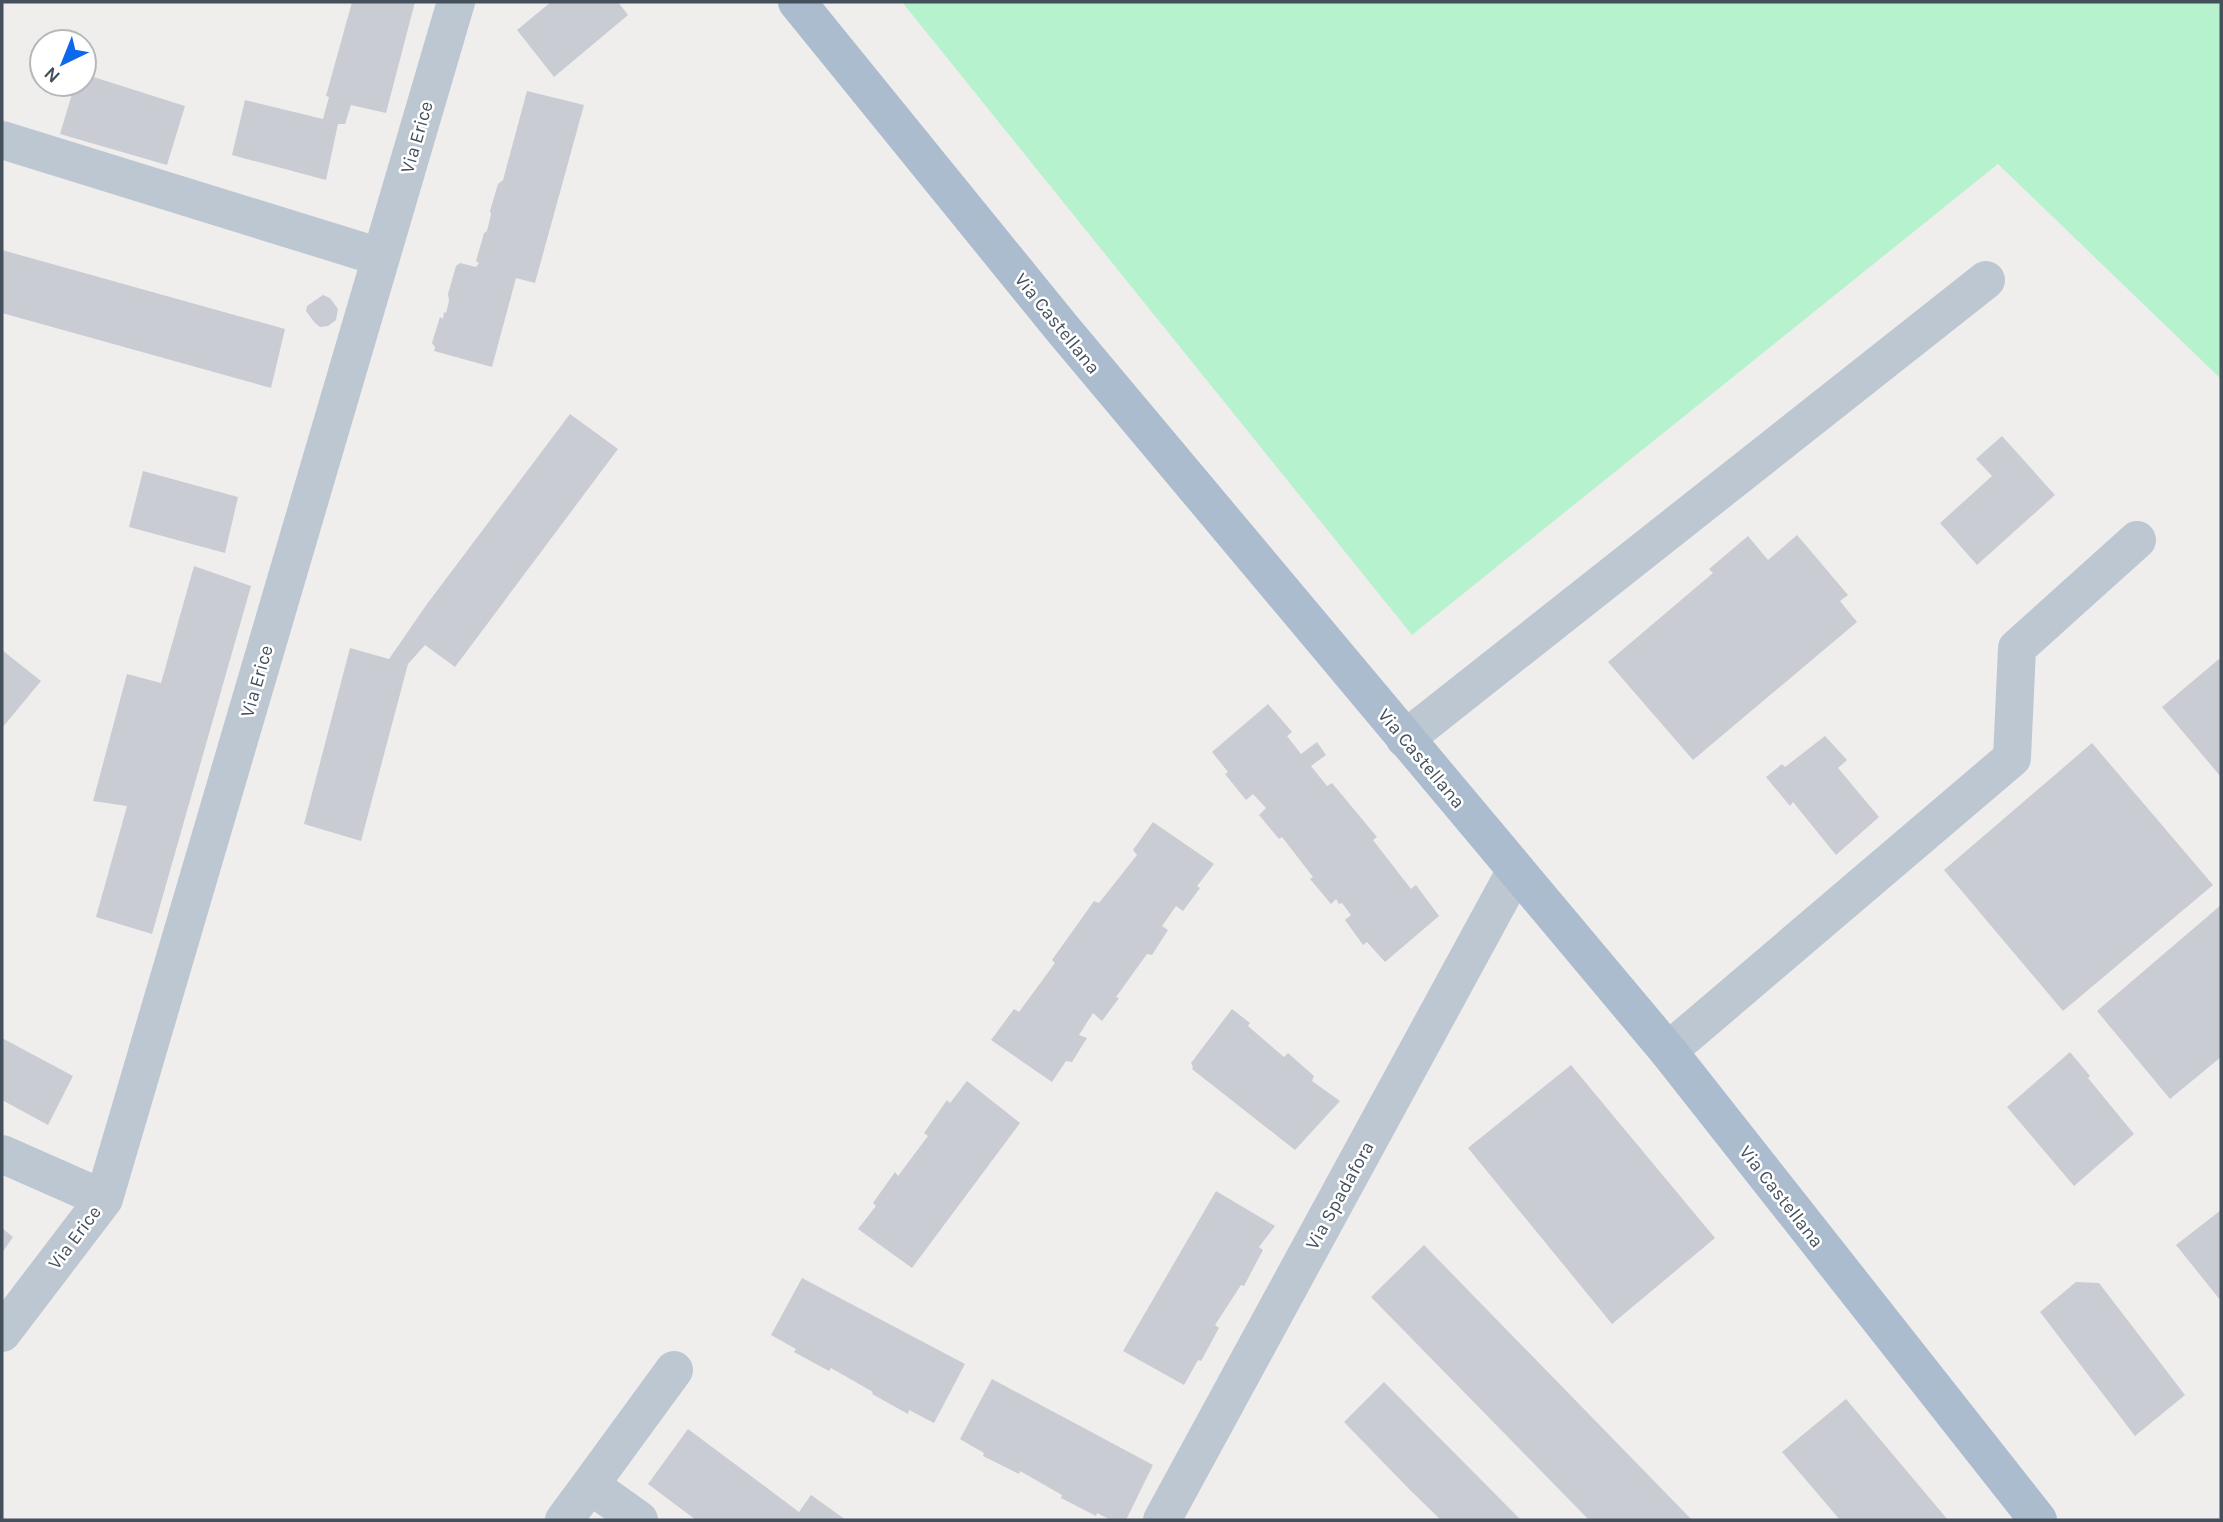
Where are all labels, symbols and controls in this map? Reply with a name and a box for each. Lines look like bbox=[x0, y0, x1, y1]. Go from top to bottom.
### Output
north arrow bbox=[28, 28, 98, 98]
text: N bbox=[40, 62, 65, 87]
street label: Via Erice bbox=[396, 99, 438, 176]
street label: Via Castellana bbox=[1010, 269, 1105, 378]
street label: Via Erice bbox=[236, 643, 278, 720]
street label: Via Castellana bbox=[1373, 704, 1469, 813]
street label: Via Spadafora bbox=[1301, 1138, 1379, 1253]
street label: Via Castellana bbox=[1735, 1141, 1828, 1252]
street label: Via Erice bbox=[44, 1201, 106, 1274]

